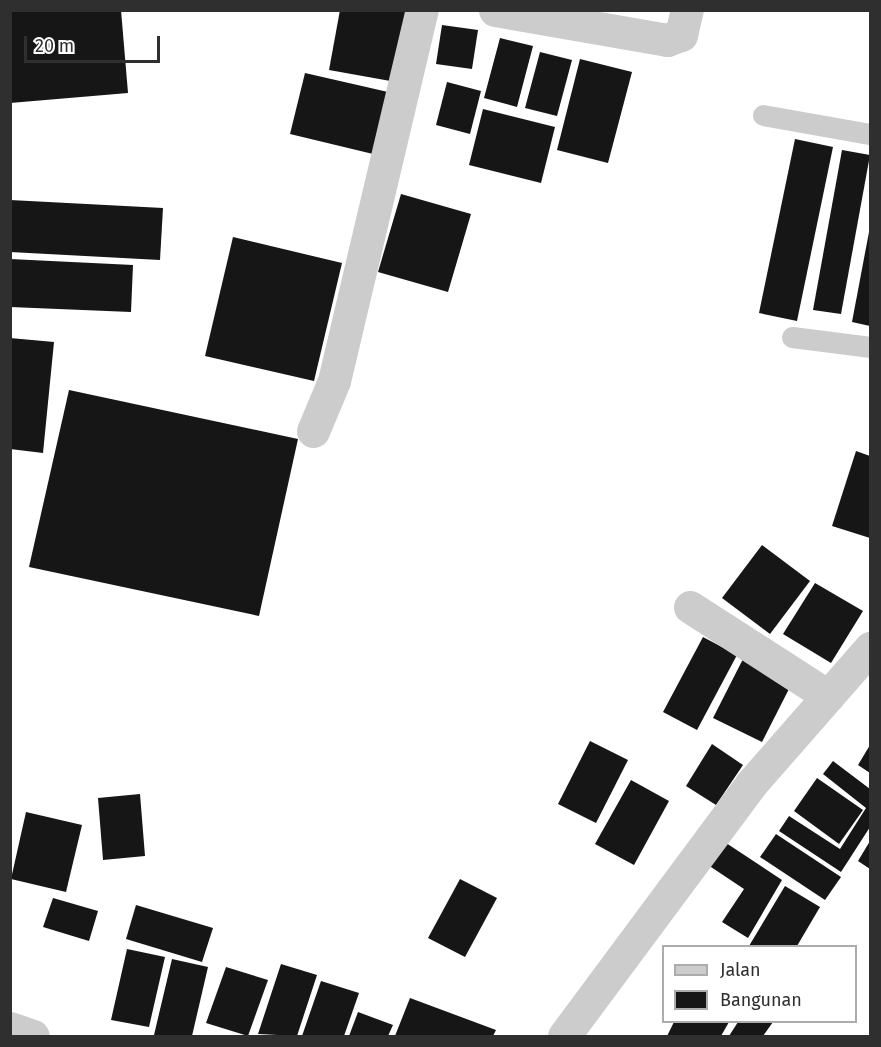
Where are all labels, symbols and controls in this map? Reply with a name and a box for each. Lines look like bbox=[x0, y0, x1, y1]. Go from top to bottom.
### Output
scale bar bbox=[27, 24, 164, 62]
text: 20 m bbox=[35, 35, 74, 57]
legend bbox=[662, 945, 857, 1023]
text: Jalan bbox=[720, 959, 761, 981]
text: Bangunan bbox=[720, 989, 802, 1011]

